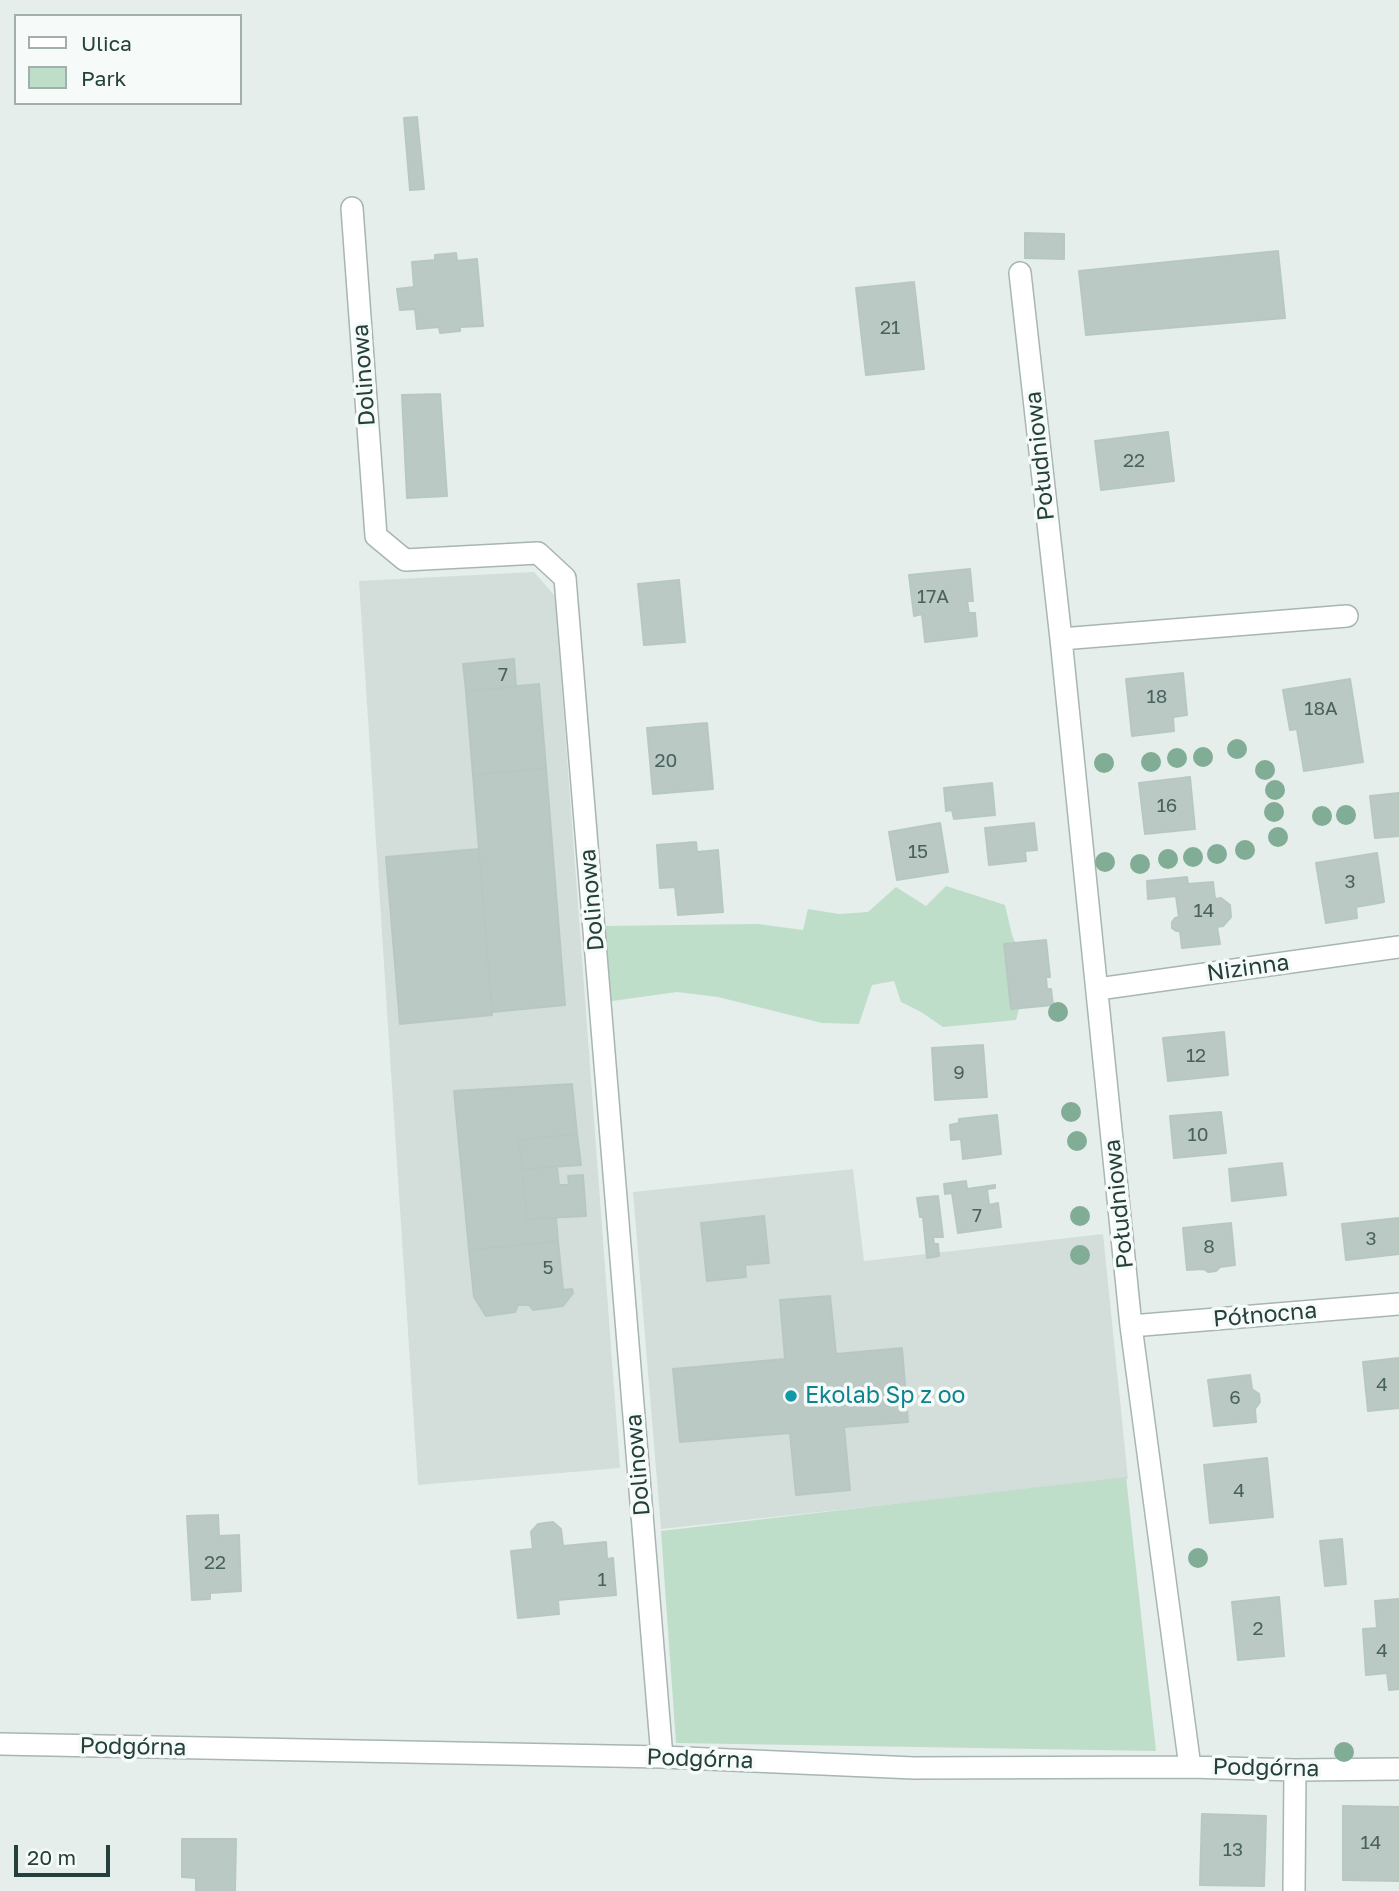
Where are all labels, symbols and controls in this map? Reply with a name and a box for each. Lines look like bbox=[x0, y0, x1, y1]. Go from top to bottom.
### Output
legend bbox=[14, 14, 242, 105]
text: Ulica bbox=[81, 30, 132, 56]
text: Park bbox=[81, 65, 126, 91]
house number: 21 bbox=[880, 317, 900, 339]
street label: Dolinowa bbox=[347, 323, 381, 427]
street label: Południowa bbox=[1019, 390, 1061, 522]
house number: 22 bbox=[1123, 450, 1145, 472]
house number: 17A bbox=[917, 586, 949, 608]
house number: 7 bbox=[498, 664, 508, 686]
house number: 18 bbox=[1147, 686, 1167, 708]
house number: 18A bbox=[1304, 698, 1338, 720]
house number: 20 bbox=[655, 750, 677, 772]
house number: 16 bbox=[1157, 795, 1177, 817]
house number: 15 bbox=[908, 841, 928, 863]
street label: Dolinowa bbox=[574, 848, 610, 952]
house number: 3 bbox=[1344, 871, 1356, 893]
house number: 14 bbox=[1194, 900, 1214, 922]
street label: Nizinna bbox=[1205, 949, 1291, 987]
house number: 12 bbox=[1186, 1045, 1206, 1067]
house number: 9 bbox=[953, 1062, 965, 1084]
house number: 10 bbox=[1188, 1124, 1208, 1146]
street label: Południowa bbox=[1098, 1138, 1140, 1270]
house number: 7 bbox=[972, 1205, 982, 1227]
house number: 3 bbox=[1365, 1228, 1377, 1250]
house number: 8 bbox=[1203, 1236, 1215, 1258]
house number: 5 bbox=[542, 1257, 554, 1279]
street label: Północna bbox=[1212, 1297, 1318, 1333]
house number: 4 bbox=[1376, 1374, 1388, 1396]
place label: Ekolab Sp z oo bbox=[805, 1382, 965, 1410]
house number: 6 bbox=[1229, 1387, 1241, 1409]
marker: Ekolab Sp z oo bbox=[783, 1388, 799, 1404]
street label: Dolinowa bbox=[620, 1413, 656, 1517]
house number: 4 bbox=[1233, 1480, 1245, 1502]
house number: 22 bbox=[204, 1552, 226, 1574]
house number: 1 bbox=[597, 1569, 607, 1591]
house number: 2 bbox=[1252, 1618, 1264, 1640]
house number: 4 bbox=[1376, 1640, 1388, 1662]
street label: Podgórna bbox=[79, 1732, 187, 1762]
street label: Podgórna bbox=[646, 1743, 754, 1775]
street label: Podgórna bbox=[1212, 1753, 1320, 1783]
scale bar bbox=[18, 1832, 114, 1876]
house number: 14 bbox=[1361, 1832, 1381, 1854]
house number: 13 bbox=[1223, 1839, 1243, 1861]
text: 20 m bbox=[27, 1844, 76, 1870]

